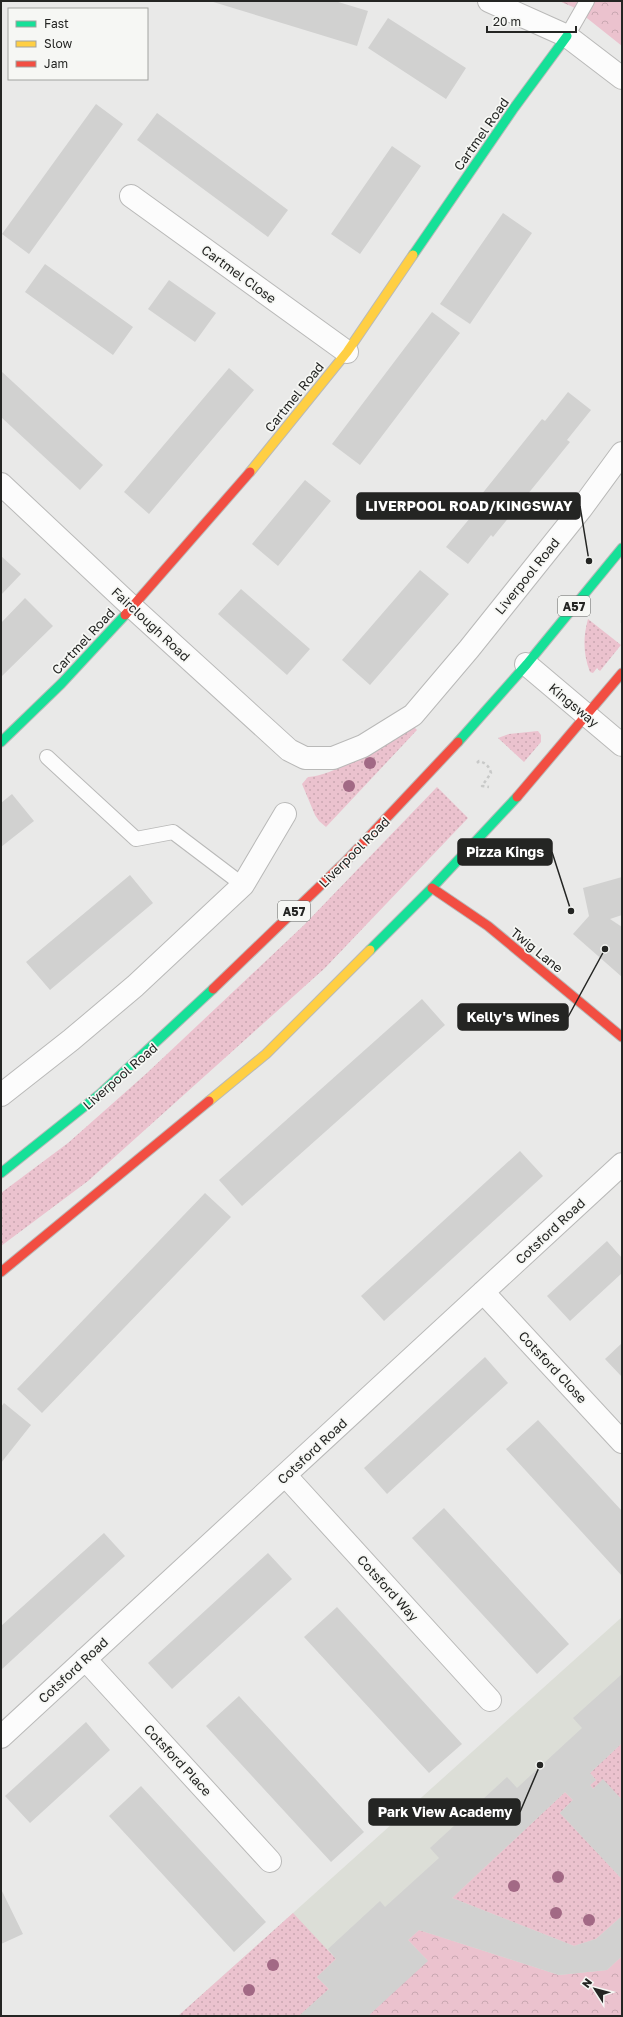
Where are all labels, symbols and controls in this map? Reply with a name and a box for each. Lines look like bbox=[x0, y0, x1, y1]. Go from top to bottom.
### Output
legend bbox=[8, 8, 148, 80]
scale bar bbox=[487, 8, 576, 34]
text: 20 m bbox=[493, 14, 521, 29]
text: Fast bbox=[44, 16, 69, 31]
text: Slow bbox=[44, 36, 72, 51]
text: Jam bbox=[44, 56, 68, 71]
street label: Cartmel Road bbox=[450, 95, 512, 173]
street label: Cartmel Close bbox=[199, 242, 279, 306]
street label: Cartmel Road bbox=[261, 359, 327, 435]
callout: LIVERPOOL ROAD/KINGSWAY bbox=[357, 493, 580, 519]
text: LIVERPOOL ROAD/KINGSWAY bbox=[365, 497, 573, 514]
street label: Liverpool Road bbox=[491, 535, 563, 617]
street label: Fairclough Road bbox=[109, 584, 193, 664]
road number: A57 bbox=[558, 596, 590, 616]
street label: Cartmel Road bbox=[48, 604, 118, 678]
street label: Kingsway bbox=[546, 680, 603, 731]
street label: Liverpool Road bbox=[315, 813, 393, 891]
callout: Pizza Kings bbox=[458, 839, 552, 865]
text: Pizza Kings bbox=[466, 843, 544, 860]
road number: A57 bbox=[278, 901, 310, 921]
street label: Twig Lane bbox=[508, 924, 566, 976]
callout: Kelly's Wines bbox=[458, 1004, 568, 1030]
text: Kelly's Wines bbox=[466, 1008, 560, 1025]
street label: Liverpool Road bbox=[80, 1039, 160, 1113]
street label: Cotsford Road bbox=[512, 1195, 588, 1267]
street label: Cotsford Close bbox=[516, 1328, 590, 1406]
street label: Cotsford Road bbox=[274, 1415, 350, 1487]
street label: Cotsford Way bbox=[354, 1552, 422, 1625]
street label: Cotsford Road bbox=[35, 1634, 111, 1706]
street label: Cotsford Place bbox=[141, 1721, 215, 1799]
callout: Park View Academy bbox=[369, 1799, 520, 1825]
text: Park View Academy bbox=[378, 1803, 513, 1820]
north arrow bbox=[575, 1969, 615, 2009]
text: N bbox=[579, 1976, 594, 1990]

